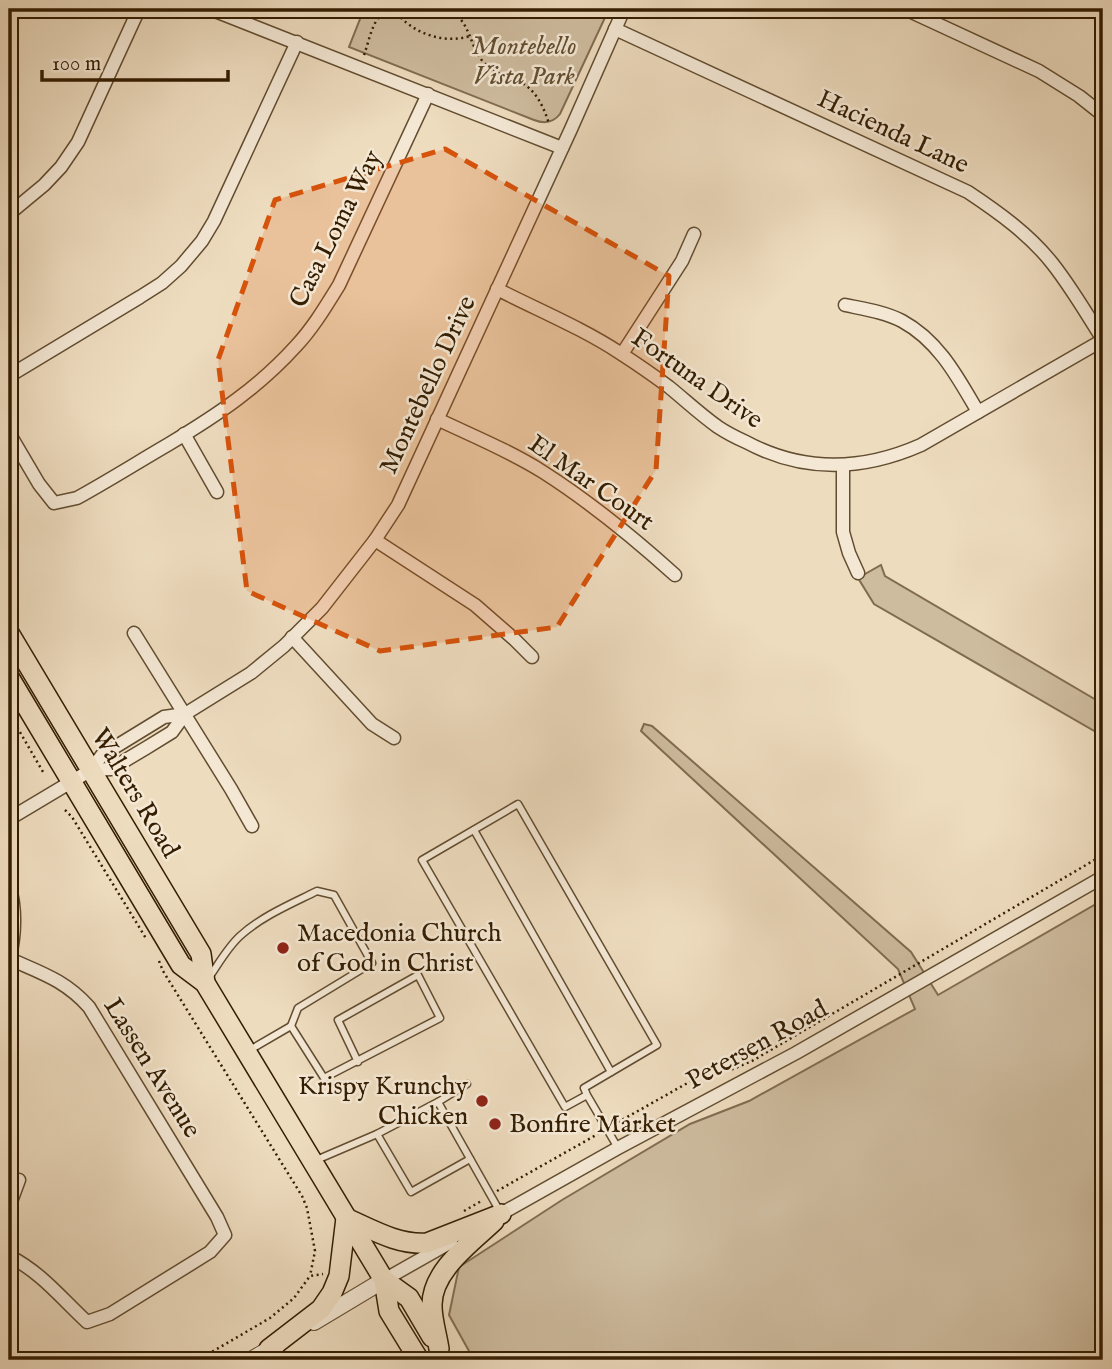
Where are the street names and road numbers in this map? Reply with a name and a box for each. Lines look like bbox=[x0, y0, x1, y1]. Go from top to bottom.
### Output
street label: Hacienda Lane bbox=[812, 82, 974, 182]
street label: Casa Loma Way bbox=[282, 144, 390, 313]
street label: Montebello Drive bbox=[372, 291, 484, 479]
street label: Fortuna Drive bbox=[625, 321, 769, 437]
street label: El Mar Court bbox=[522, 428, 660, 538]
street label: Walters Road bbox=[83, 722, 187, 864]
street label: Lassen Avenue bbox=[96, 992, 208, 1144]
street label: Petersen Road bbox=[681, 993, 834, 1097]

